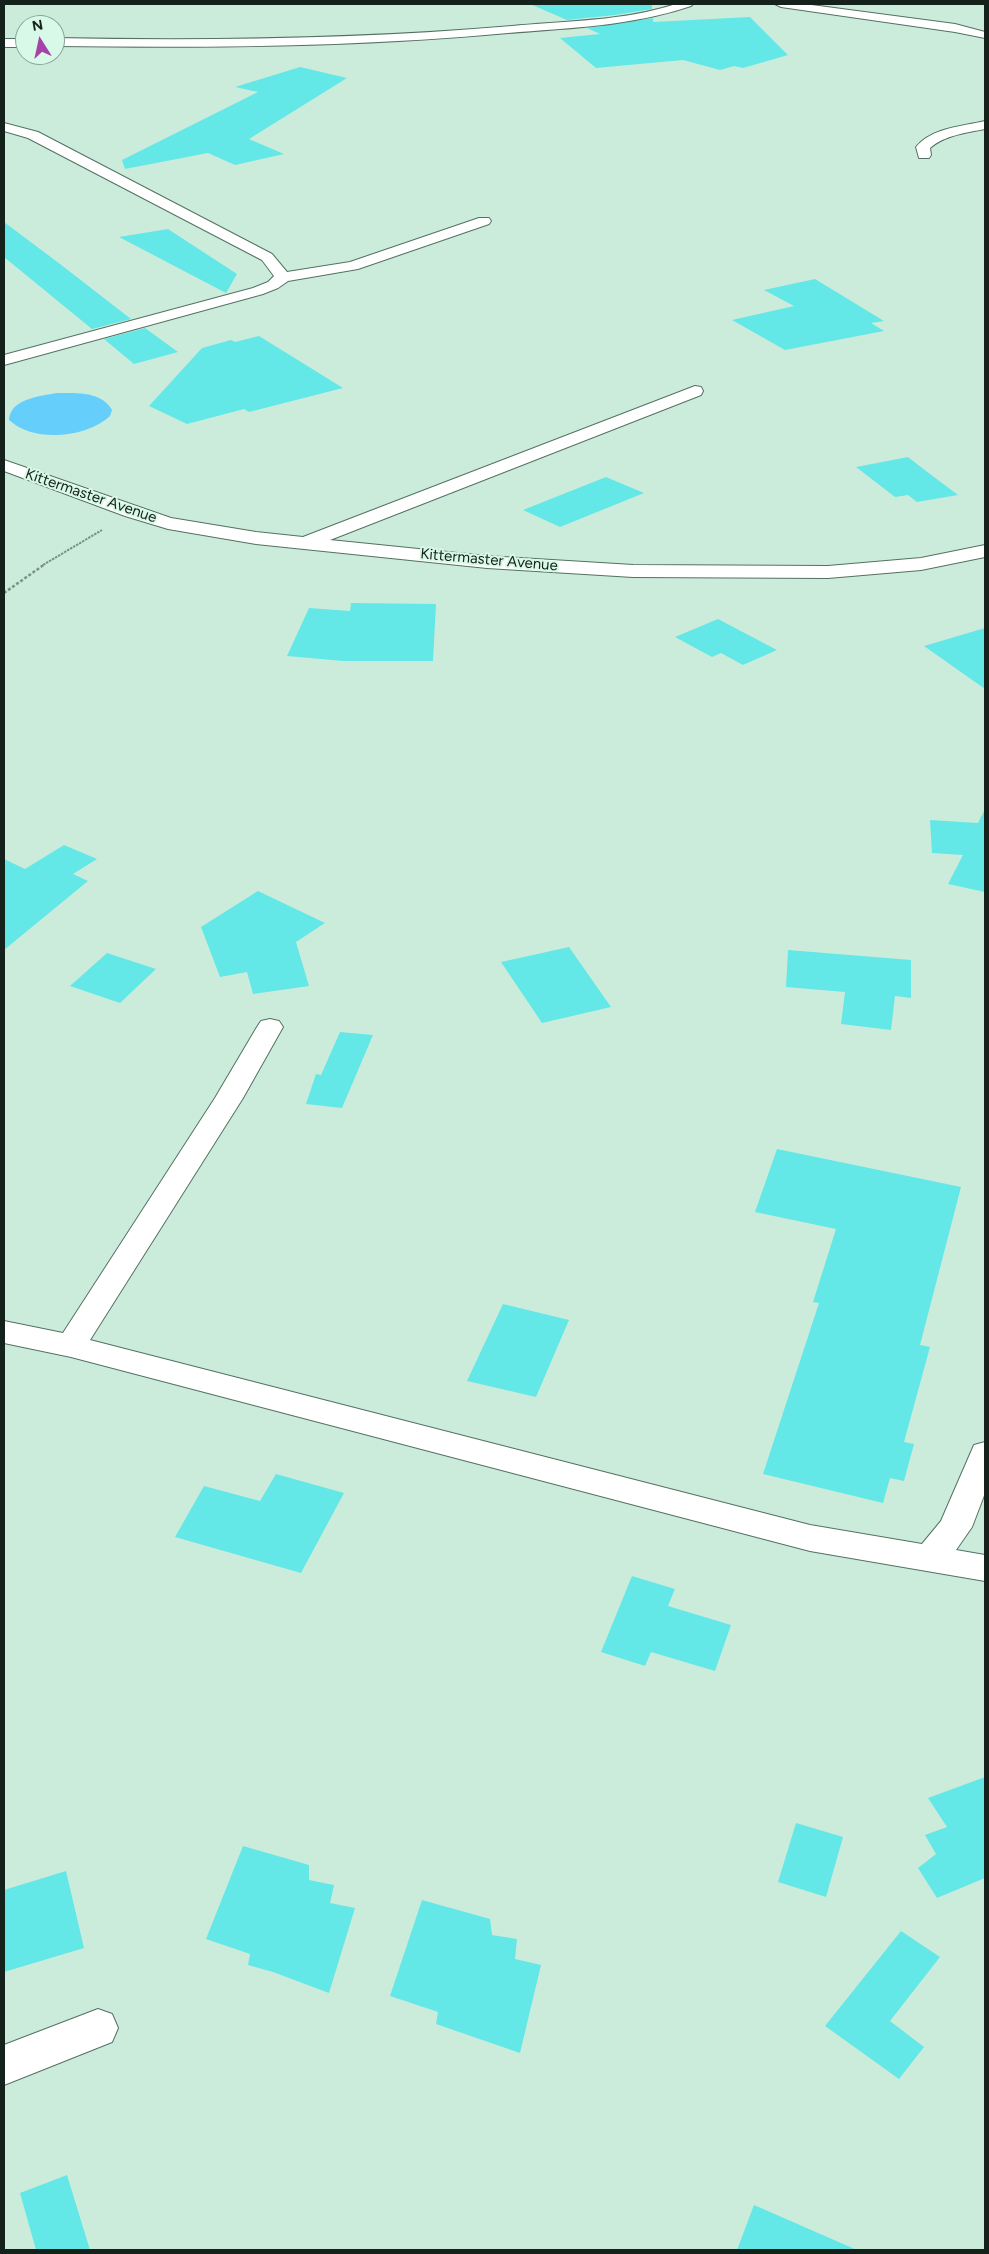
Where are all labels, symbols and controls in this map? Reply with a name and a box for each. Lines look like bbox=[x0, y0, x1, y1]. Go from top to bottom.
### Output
north arrow bbox=[15, 15, 65, 65]
text: N bbox=[31, 16, 44, 35]
street label: Kittermaster Avenue bbox=[23, 465, 159, 527]
street label: Kittermaster Avenue bbox=[420, 545, 558, 575]

